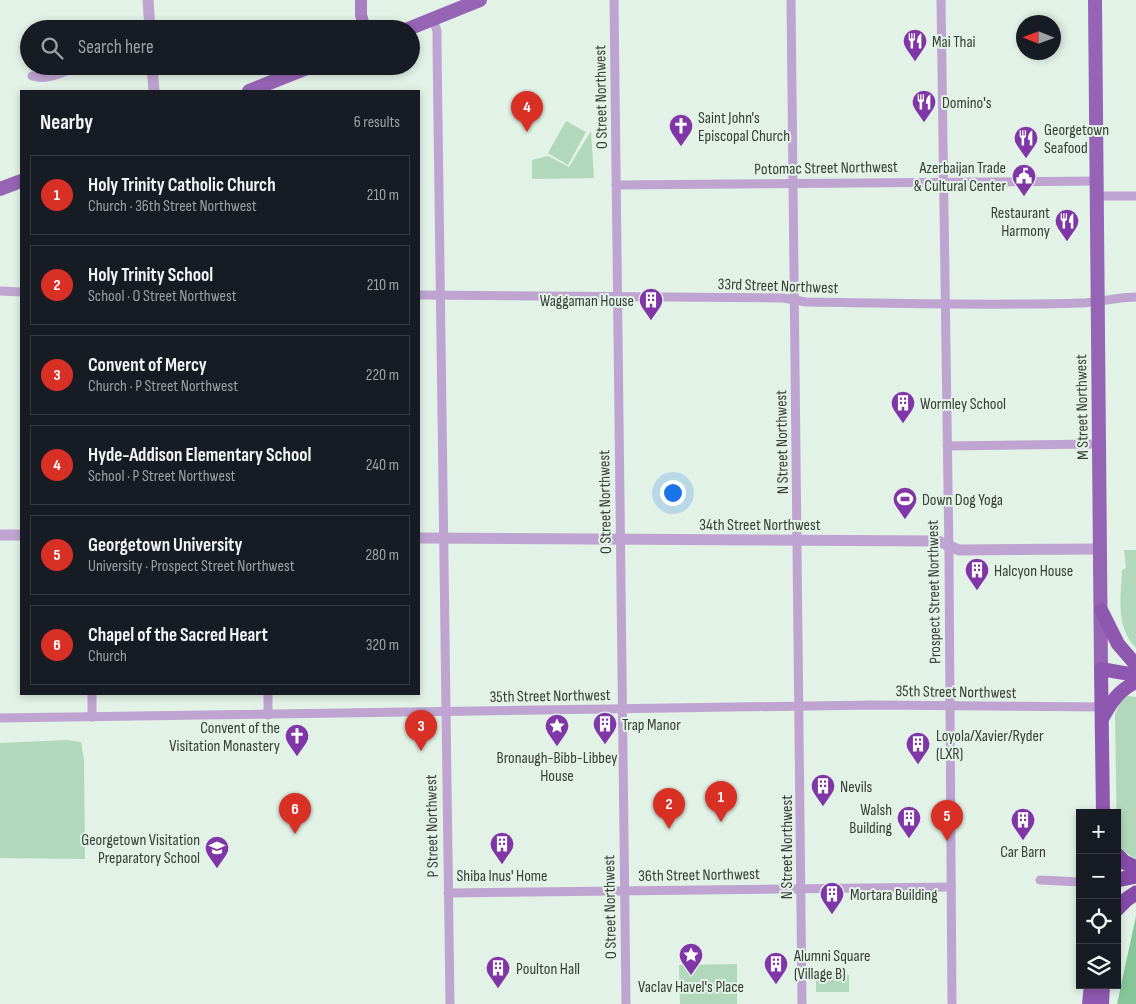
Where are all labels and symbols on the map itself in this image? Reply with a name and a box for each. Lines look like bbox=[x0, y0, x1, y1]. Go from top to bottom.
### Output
north arrow bbox=[1016, 15, 1061, 60]
restaurant icon: Mai Thai bbox=[902, 28, 928, 62]
place label: Mai Thai bbox=[932, 33, 976, 52]
street label: O Street Northwest bbox=[591, 45, 612, 149]
restaurant icon: Domino's bbox=[911, 89, 937, 123]
pin: 4 bbox=[511, 91, 543, 132]
place label: Domino's bbox=[942, 94, 992, 113]
place label: Saint John's Episcopal Church bbox=[698, 109, 790, 146]
church icon: Saint John's Episcopal Church bbox=[668, 113, 694, 147]
place label: Georgetown Seafood bbox=[1044, 121, 1109, 158]
restaurant icon: Georgetown Seafood bbox=[1013, 125, 1039, 159]
street label: Potomac Street Northwest bbox=[754, 158, 898, 179]
place label: Azerbaijan Trade & Cultural Center bbox=[914, 159, 1006, 196]
public building icon: Azerbaijan Trade & Cultural Center bbox=[1011, 163, 1037, 197]
place label: Restaurant Harmony bbox=[991, 204, 1050, 241]
restaurant icon: Restaurant Harmony bbox=[1054, 208, 1080, 242]
street label: 33rd Street Northwest bbox=[717, 275, 839, 298]
building icon: Waggaman House bbox=[638, 287, 664, 321]
place label: Waggaman House bbox=[540, 292, 634, 311]
street label: M Street Northwest bbox=[1072, 354, 1093, 460]
street label: N Street Northwest bbox=[772, 390, 793, 494]
building icon: Wormley School bbox=[890, 390, 916, 424]
place label: Wormley School bbox=[920, 395, 1006, 414]
street label: O Street Northwest bbox=[595, 450, 616, 554]
your location bbox=[660, 480, 686, 506]
sports icon: Down Dog Yoga bbox=[892, 486, 918, 520]
place label: Down Dog Yoga bbox=[922, 491, 1003, 510]
street label: 34th Street Northwest bbox=[699, 516, 821, 535]
street label: Prospect Street Northwest bbox=[924, 520, 945, 664]
building icon: Halcyon House bbox=[964, 557, 990, 591]
place label: Halcyon House bbox=[994, 562, 1073, 581]
street label: 35th Street Northwest bbox=[895, 682, 1017, 703]
street label: 35th Street Northwest bbox=[489, 686, 611, 707]
pin: 3 bbox=[405, 710, 437, 751]
building icon: Trap Manor bbox=[592, 711, 618, 745]
place icon: Bronaugh-Bibb-Libbey House bbox=[544, 713, 570, 747]
place label: Trap Manor bbox=[622, 716, 681, 735]
place label: Convent of the Visitation Monastery bbox=[169, 719, 280, 756]
church icon: Convent of the Visitation Monastery bbox=[284, 723, 310, 757]
place label: Loyola/Xavier/Ryder (LXR) bbox=[936, 727, 1044, 764]
building icon: Loyola/Xavier/Ryder (LXR) bbox=[905, 731, 931, 765]
place label: Bronaugh-Bibb-Libbey House bbox=[497, 749, 617, 786]
building icon: Nevils bbox=[810, 773, 836, 807]
street label: P Street Northwest bbox=[422, 774, 443, 878]
place label: Nevils bbox=[840, 778, 873, 797]
pin: 1 bbox=[705, 781, 737, 822]
pin: 2 bbox=[653, 788, 685, 829]
pin: 6 bbox=[279, 793, 311, 834]
street label: N Street Northwest bbox=[778, 795, 797, 899]
pin: 5 bbox=[931, 800, 963, 841]
place label: Walsh Building bbox=[849, 801, 892, 838]
building icon: Walsh Building bbox=[896, 805, 922, 839]
building icon: Car Barn bbox=[1010, 807, 1036, 841]
place label: Georgetown Visitation Preparatory School bbox=[81, 831, 200, 868]
building icon: Shiba Inus' Home bbox=[489, 831, 515, 865]
school or university icon: Georgetown Visitation Preparatory School bbox=[204, 835, 230, 869]
place label: Car Barn bbox=[1000, 843, 1046, 862]
street label: O Street Northwest bbox=[600, 855, 621, 959]
street label: 36th Street Northwest bbox=[638, 865, 760, 886]
place label: Shiba Inus' Home bbox=[456, 867, 548, 886]
building icon: Mortara Building bbox=[819, 881, 845, 915]
place label: Mortara Building bbox=[850, 886, 938, 905]
place icon: Vaclav Havel's Place bbox=[678, 942, 704, 976]
place label: Alumni Square (Village B) bbox=[793, 947, 870, 984]
building icon: Alumni Square (Village B) bbox=[763, 951, 789, 985]
building icon: Poulton Hall bbox=[485, 955, 511, 989]
place label: Poulton Hall bbox=[516, 960, 580, 979]
place label: Vaclav Havel's Place bbox=[638, 978, 744, 997]

